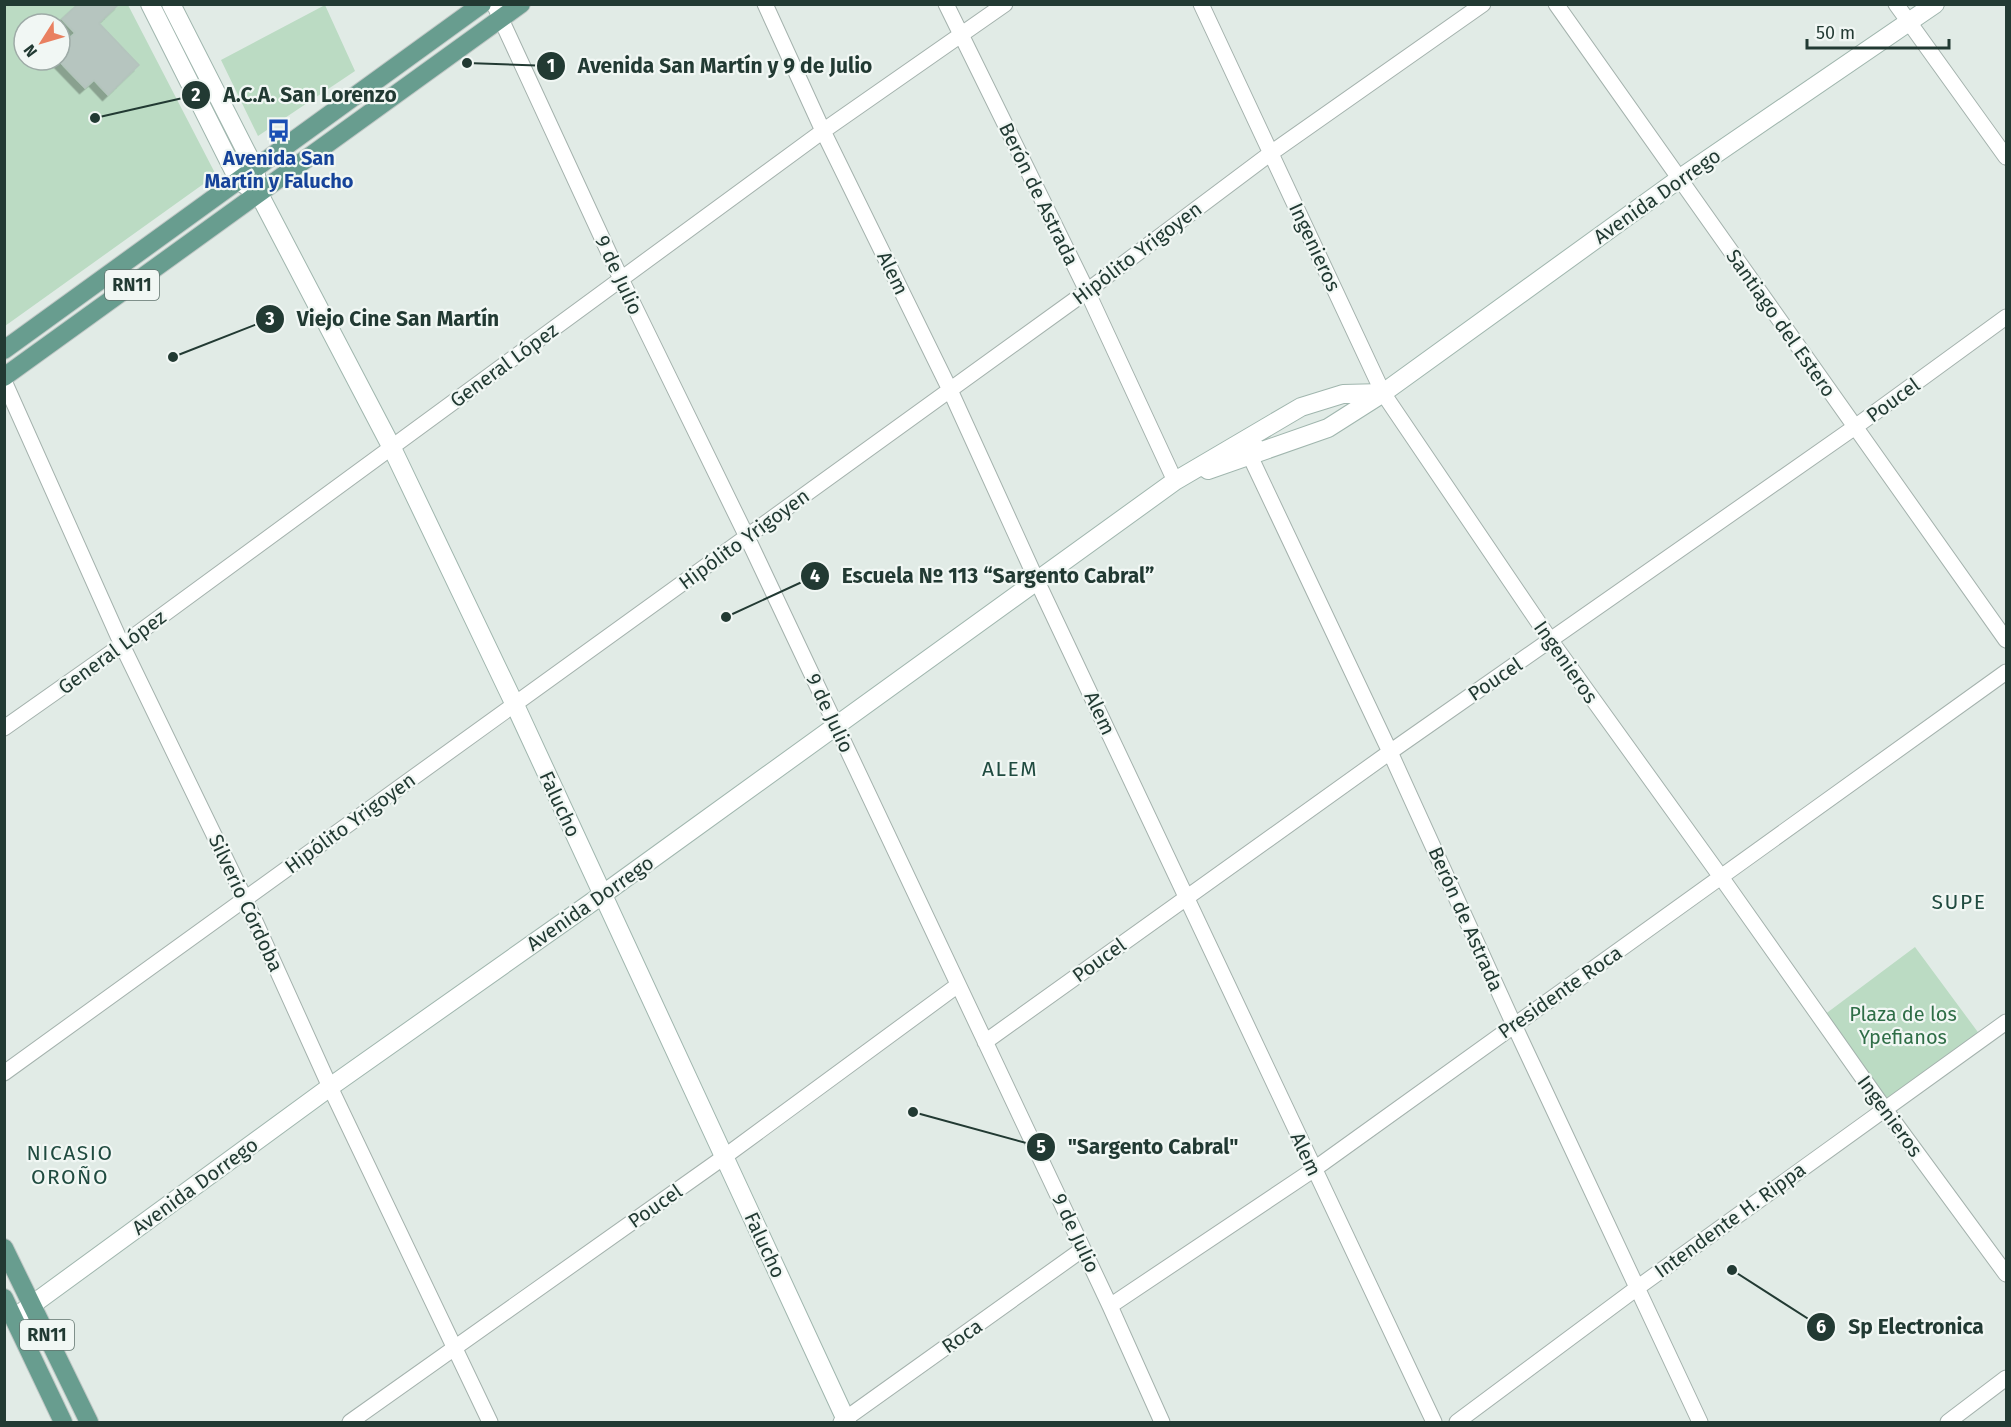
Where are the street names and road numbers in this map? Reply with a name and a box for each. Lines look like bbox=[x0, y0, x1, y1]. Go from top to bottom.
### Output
street label: Berón de Astrada bbox=[994, 119, 1084, 269]
street label: Avenida Dorrego bbox=[1589, 143, 1725, 249]
street label: Hipólito Yrigoyen bbox=[1068, 197, 1206, 309]
street label: Ingenieros bbox=[1284, 199, 1346, 295]
street label: 9 de Julio bbox=[590, 231, 648, 319]
street label: Santiago del Estero bbox=[1721, 245, 1841, 401]
street label: Alem bbox=[872, 247, 914, 299]
road number: RN11 bbox=[105, 270, 159, 300]
street label: General López bbox=[445, 318, 563, 412]
street label: Poucel bbox=[1862, 373, 1925, 427]
street label: Hipólito Yrigoyen bbox=[674, 484, 814, 594]
street label: General López bbox=[53, 605, 171, 699]
street label: Ingenieros bbox=[1529, 616, 1603, 708]
street label: Poucel bbox=[1463, 652, 1527, 706]
street label: 9 de Julio bbox=[801, 669, 859, 757]
street label: Alem bbox=[1080, 687, 1120, 739]
street label: Falucho bbox=[534, 767, 586, 841]
street label: Hipólito Yrigoyen bbox=[280, 768, 420, 878]
street label: Silverio Córdoba bbox=[204, 830, 288, 976]
street label: Berón de Astrada bbox=[1423, 843, 1509, 995]
street label: Avenida Dorrego bbox=[522, 850, 658, 956]
street label: Poucel bbox=[1068, 933, 1131, 987]
street label: Presidente Roca bbox=[1493, 940, 1627, 1044]
street label: Ingenieros bbox=[1852, 1071, 1928, 1161]
street label: Alem bbox=[1286, 1128, 1326, 1180]
street label: Avenida Dorrego bbox=[127, 1132, 263, 1240]
street label: Intendente H. Rippa bbox=[1650, 1157, 1810, 1283]
street label: Poucel bbox=[623, 1179, 687, 1233]
street label: 9 de Julio bbox=[1047, 1189, 1105, 1277]
street label: Falucho bbox=[739, 1208, 791, 1282]
street label: Roca bbox=[937, 1314, 987, 1358]
road number: RN11 bbox=[20, 1320, 74, 1350]

